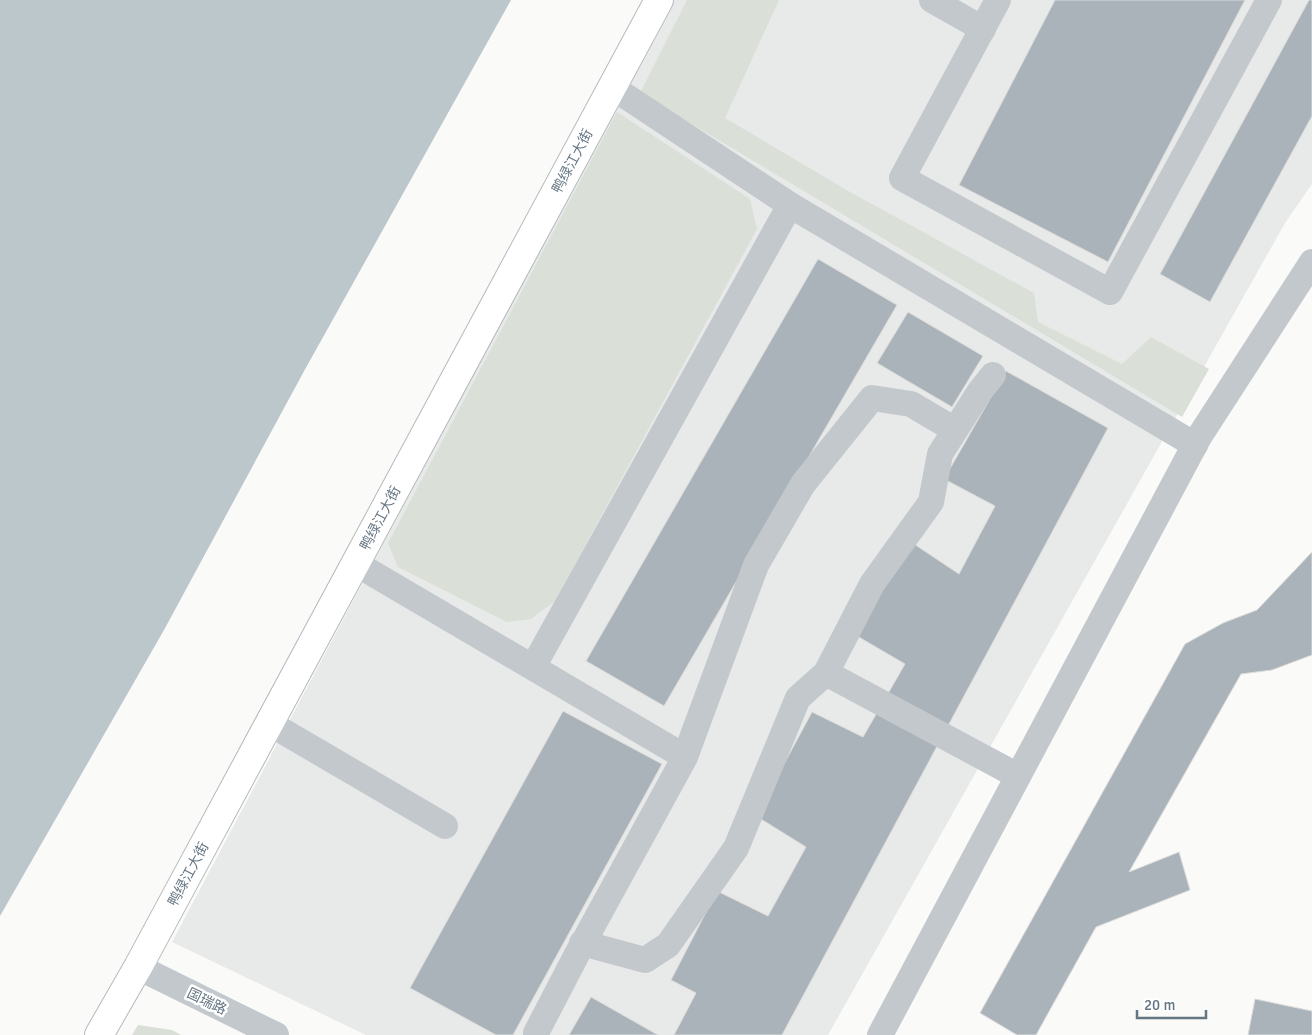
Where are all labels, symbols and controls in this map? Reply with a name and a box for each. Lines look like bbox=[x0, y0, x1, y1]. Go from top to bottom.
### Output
street label: 鸭绿江大街 bbox=[549, 126, 596, 196]
street label: 鸭绿江大街 bbox=[357, 483, 404, 553]
street label: 鸭绿江大街 bbox=[165, 839, 212, 909]
street label: 国瑞路 bbox=[184, 985, 229, 1018]
scale bar bbox=[1137, 988, 1206, 1020]
text: 20 m bbox=[1144, 996, 1175, 1014]

